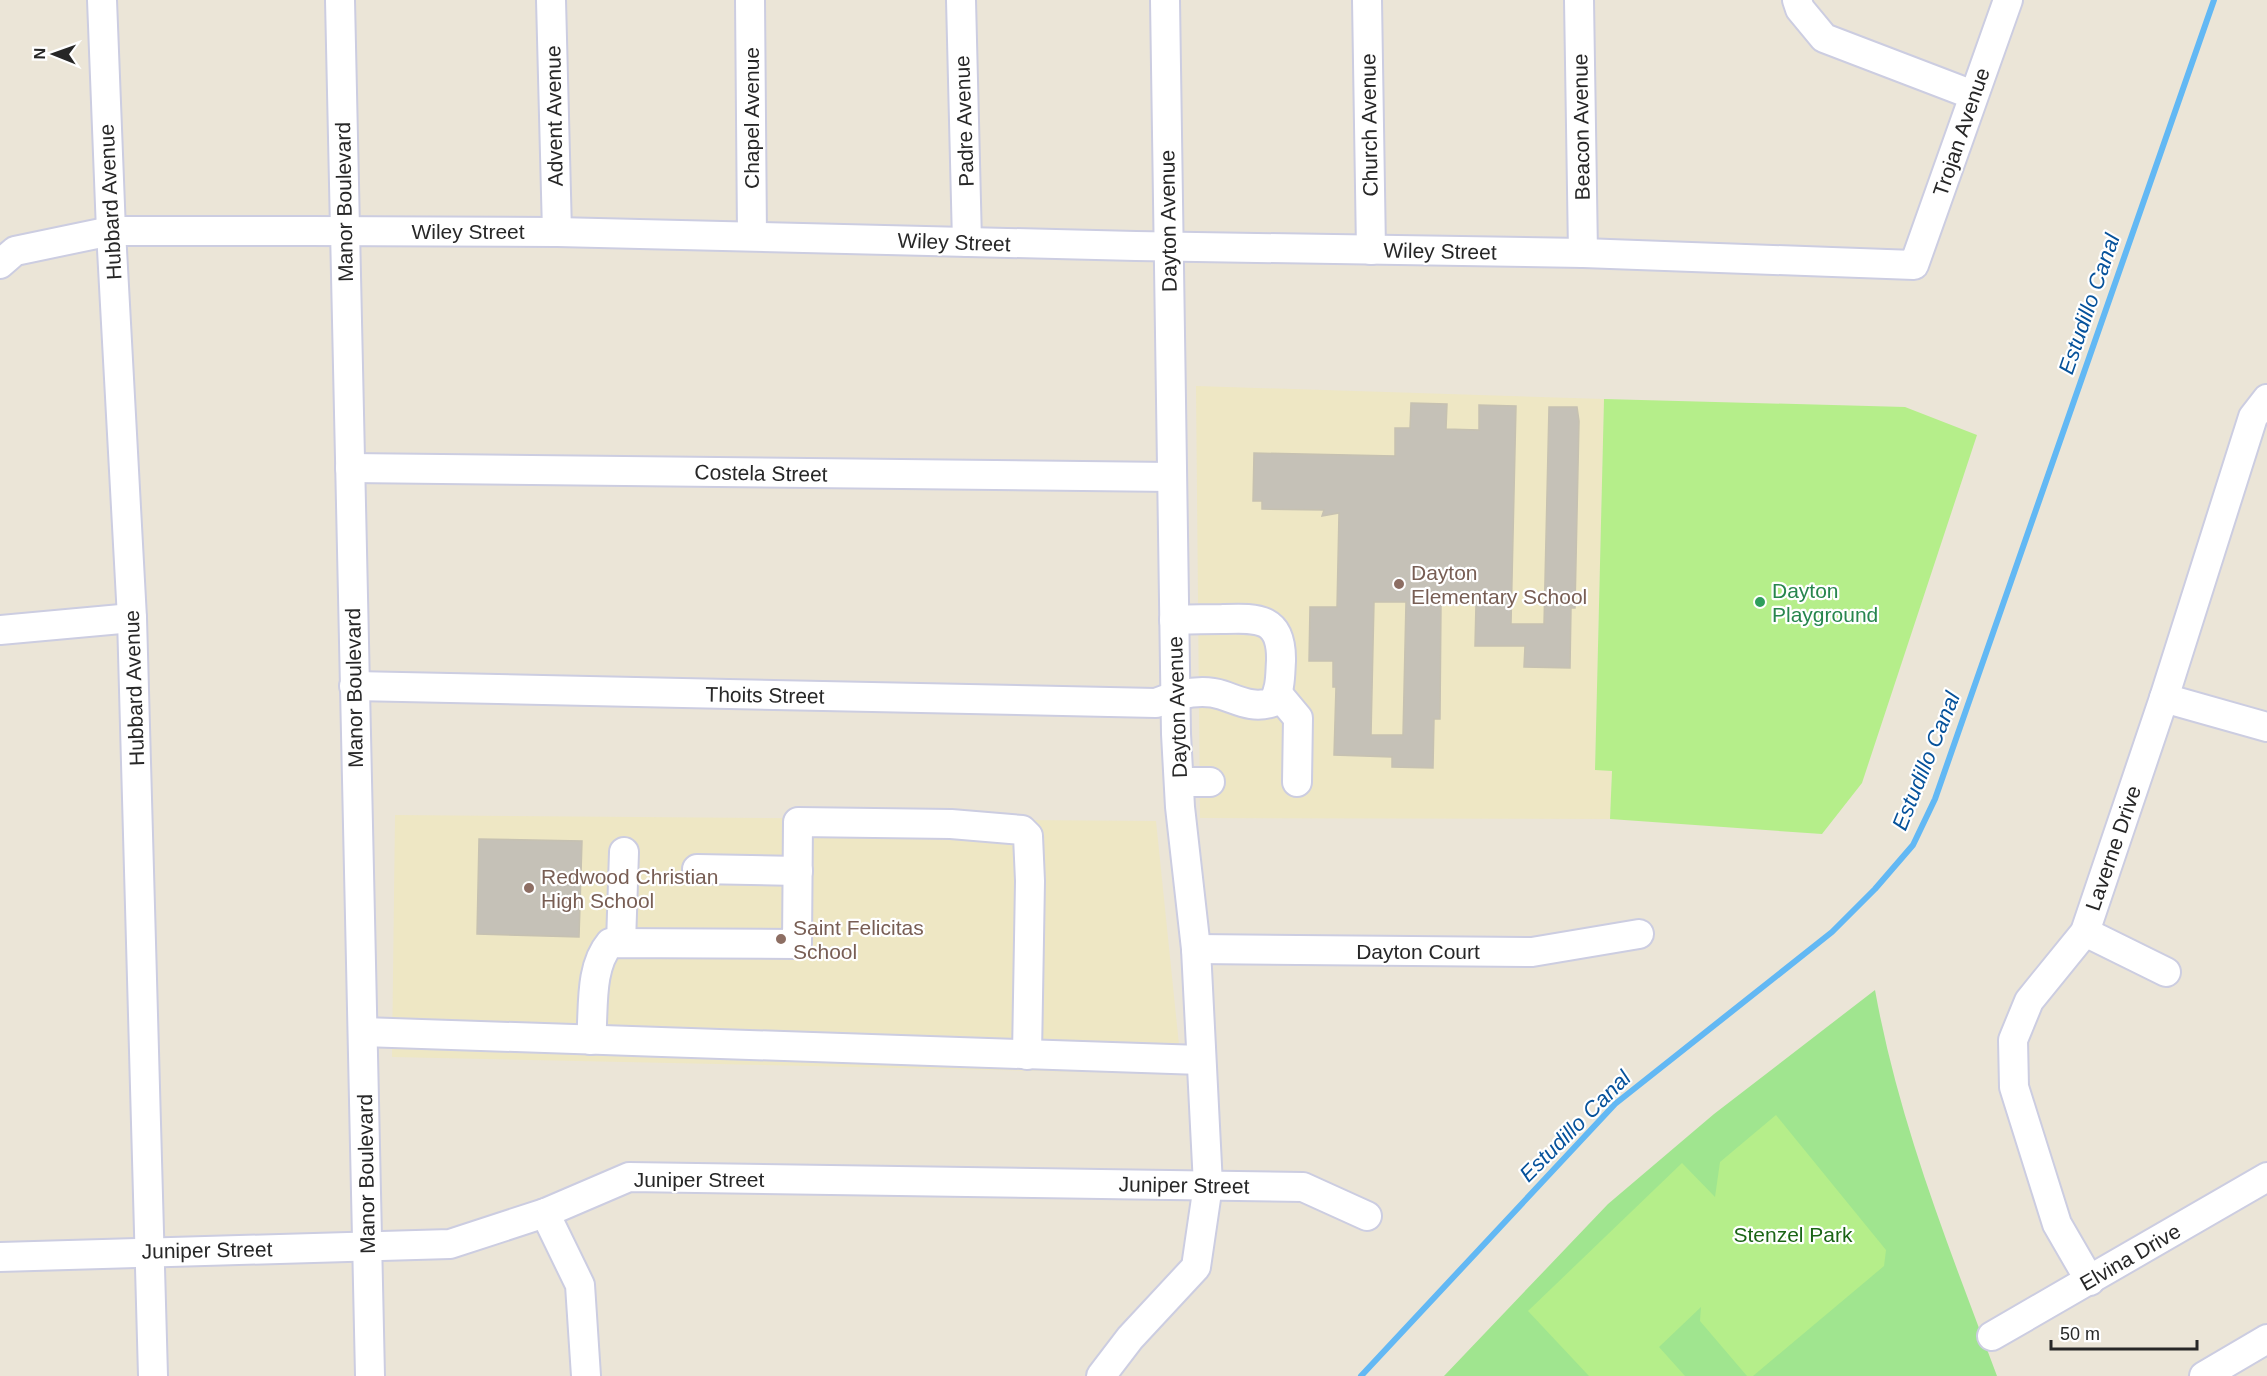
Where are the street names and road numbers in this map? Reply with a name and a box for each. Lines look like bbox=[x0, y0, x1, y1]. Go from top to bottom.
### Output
street label: Advent Avenue bbox=[541, 45, 567, 187]
street label: Chapel Avenue bbox=[740, 47, 763, 189]
street label: Church Avenue bbox=[1356, 53, 1382, 197]
street label: Beacon Avenue bbox=[1568, 53, 1594, 201]
street label: Padre Avenue bbox=[950, 55, 978, 187]
street label: Trojan Avenue bbox=[1928, 65, 1994, 199]
street label: Manor Boulevard bbox=[331, 122, 357, 282]
street label: Hubbard Avenue bbox=[94, 123, 126, 281]
street label: Dayton Avenue bbox=[1155, 150, 1181, 292]
street label: Wiley Street bbox=[411, 220, 525, 243]
street label: Wiley Street bbox=[897, 229, 1011, 255]
street label: Wiley Street bbox=[1383, 239, 1497, 263]
street label: Costela Street bbox=[694, 460, 828, 486]
street label: Manor Boulevard bbox=[341, 608, 367, 768]
street label: Hubbard Avenue bbox=[120, 610, 148, 766]
street label: Dayton Avenue bbox=[1163, 636, 1191, 778]
street label: Thoits Street bbox=[705, 682, 825, 708]
street label: Laverne Drive bbox=[2081, 782, 2145, 914]
street label: Dayton Court bbox=[1356, 940, 1480, 963]
street label: Manor Boulevard bbox=[353, 1094, 379, 1254]
street label: Juniper Street bbox=[634, 1168, 765, 1191]
street label: Juniper Street bbox=[1118, 1172, 1250, 1198]
street label: Elvina Drive bbox=[2076, 1219, 2184, 1295]
street label: Juniper Street bbox=[141, 1237, 273, 1263]

